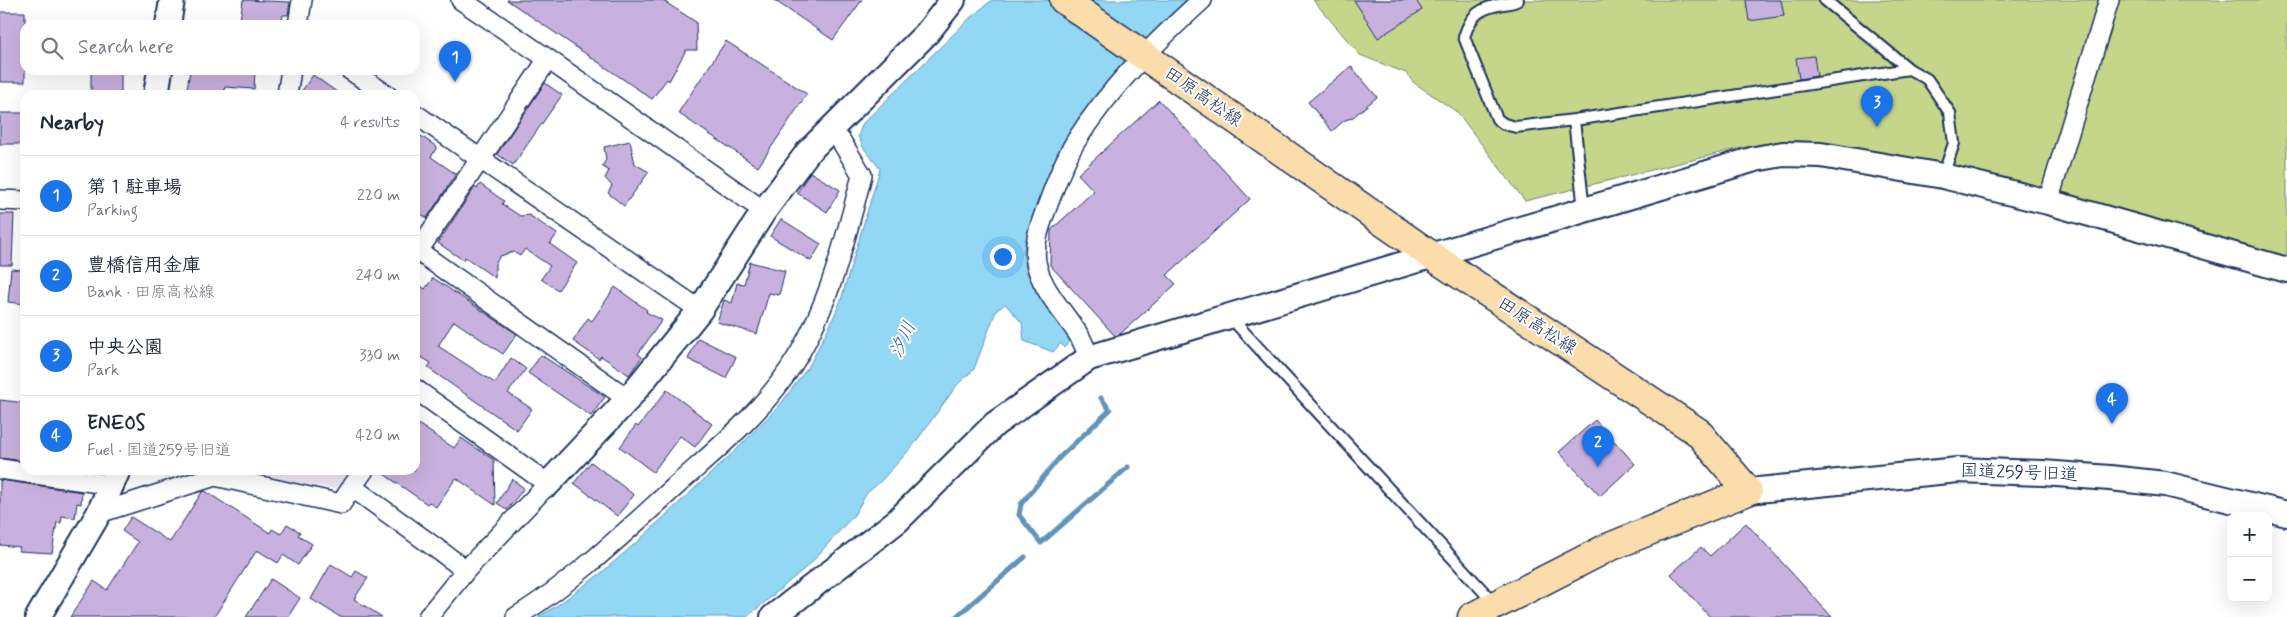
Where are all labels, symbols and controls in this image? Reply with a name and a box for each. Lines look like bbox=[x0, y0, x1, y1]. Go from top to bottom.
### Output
search box bbox=[20, 20, 420, 75]
icon: search bbox=[38, 34, 66, 62]
text: Search here bbox=[78, 35, 174, 60]
pin: 1 bbox=[439, 41, 471, 82]
street label: 田原高松線 bbox=[1159, 61, 1247, 133]
pin: 3 bbox=[1861, 86, 1893, 127]
text: Nearby bbox=[40, 109, 104, 137]
text: 4 results bbox=[340, 112, 400, 133]
text: 第１駐車場 bbox=[87, 175, 182, 200]
text: 1 bbox=[52, 185, 60, 206]
text: 220 m bbox=[357, 185, 400, 206]
text: Parking bbox=[87, 200, 138, 221]
your location bbox=[990, 244, 1016, 270]
text: 豊橋信用金庫 bbox=[87, 253, 201, 278]
text: 2 bbox=[52, 265, 60, 286]
text: 240 m bbox=[356, 265, 400, 286]
text: Bank · 田原高松線 bbox=[87, 282, 215, 303]
street label: 田原高松線 bbox=[1493, 291, 1581, 361]
water label: 汐川 bbox=[884, 317, 922, 363]
text: 中央公園 bbox=[87, 335, 163, 360]
text: 3 bbox=[52, 345, 60, 366]
text: 330 m bbox=[359, 345, 400, 366]
text: Park bbox=[87, 360, 119, 381]
pin: 4 bbox=[2096, 383, 2128, 424]
text: ENEOS bbox=[87, 411, 146, 436]
text: 4 bbox=[51, 425, 61, 446]
text: 420 m bbox=[356, 425, 400, 446]
pin: 2 bbox=[1582, 426, 1614, 467]
text: Fuel · 国道259号旧道 bbox=[87, 440, 231, 461]
street label: 国道259号旧道 bbox=[1960, 459, 2078, 487]
map controls bbox=[2227, 512, 2272, 602]
button: + bbox=[2227, 512, 2272, 557]
button: − bbox=[2227, 557, 2272, 602]

